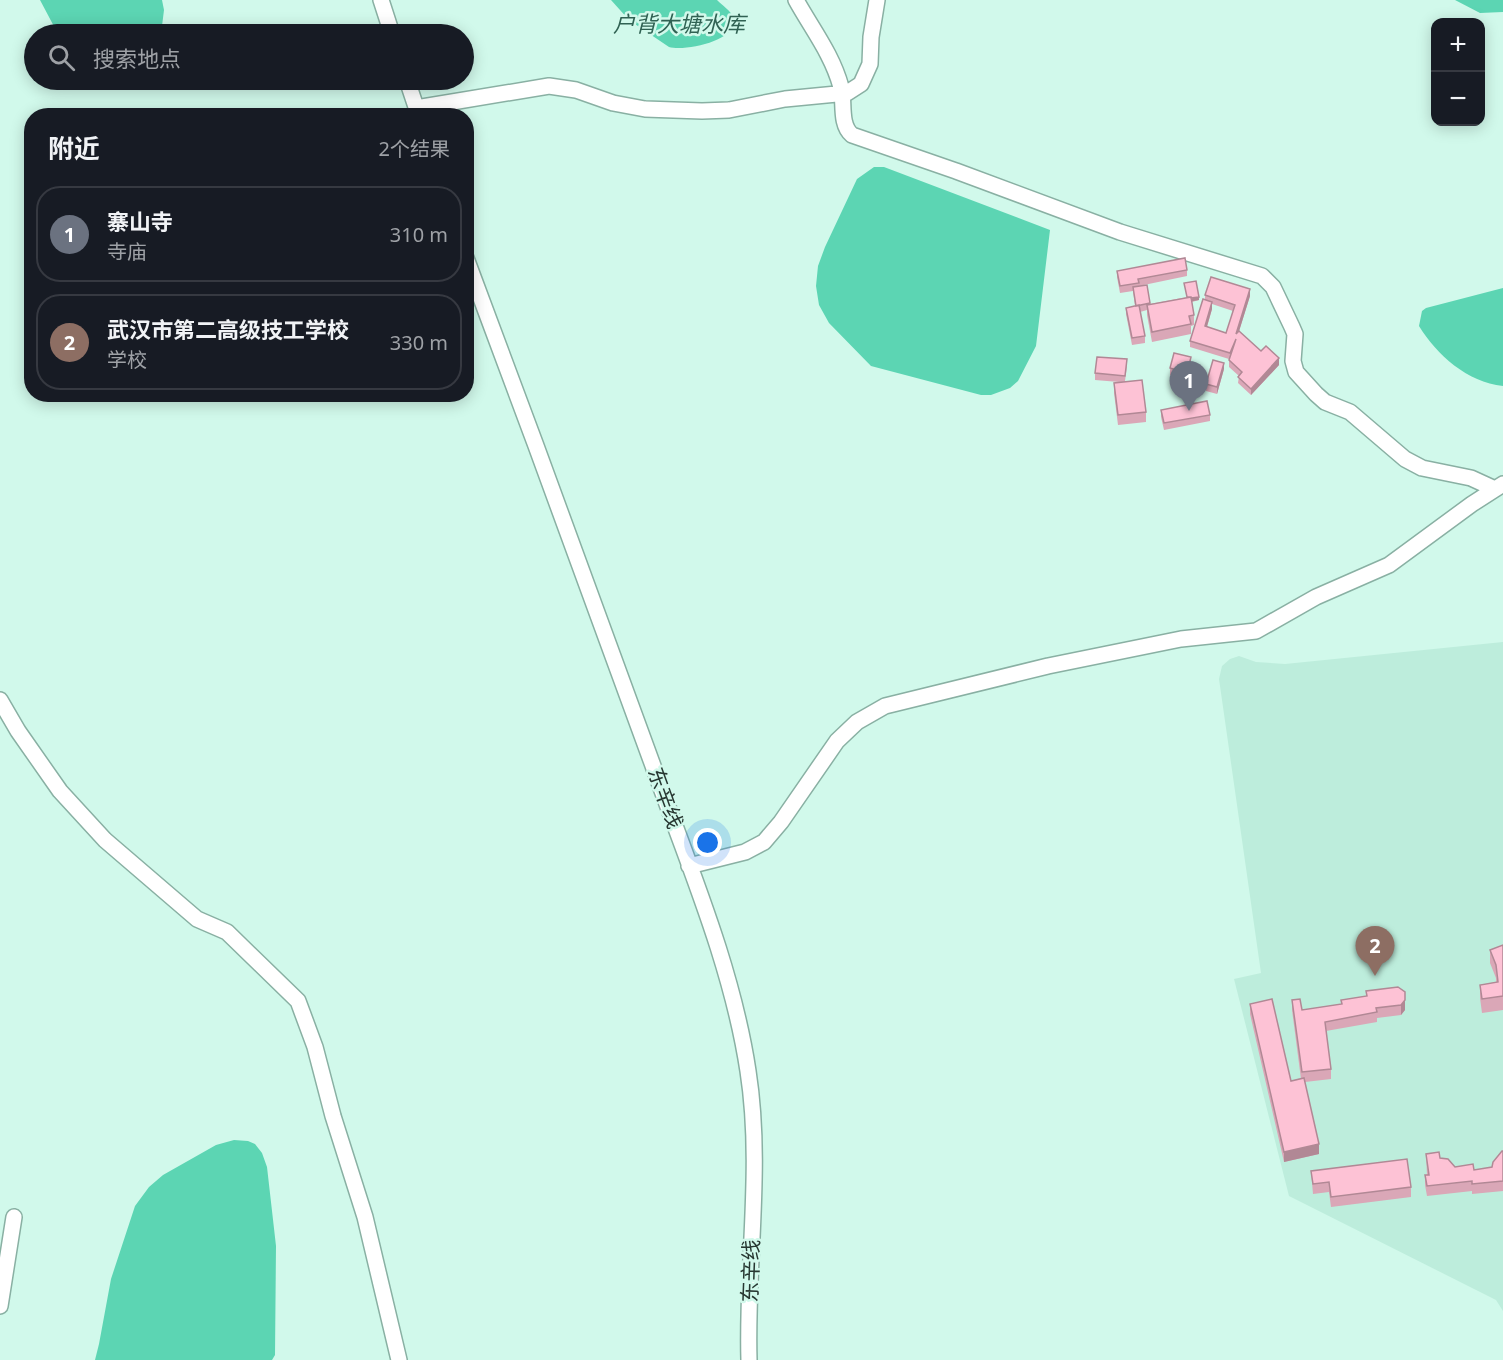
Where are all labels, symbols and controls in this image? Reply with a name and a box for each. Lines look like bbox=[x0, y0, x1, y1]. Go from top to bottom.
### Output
water label: 户背大塘水库 bbox=[613, 8, 749, 38]
map controls bbox=[1431, 18, 1485, 126]
button: + bbox=[1431, 18, 1485, 72]
search box bbox=[24, 24, 474, 90]
icon: search bbox=[45, 41, 78, 74]
text: 搜索地点 bbox=[93, 43, 181, 73]
button: − bbox=[1431, 72, 1485, 126]
text: 附近 bbox=[48, 130, 100, 166]
text: 2个结果 bbox=[379, 135, 450, 162]
text: 寨山寺 bbox=[107, 206, 173, 236]
text: 1 bbox=[64, 221, 75, 248]
text: 310 m bbox=[390, 221, 448, 248]
text: 寺庙 bbox=[107, 238, 147, 265]
text: 武汉市第二高级技工学校 bbox=[107, 314, 349, 344]
text: 2 bbox=[64, 329, 75, 356]
text: 330 m bbox=[390, 329, 448, 356]
text: 学校 bbox=[107, 346, 147, 373]
pin: 1 bbox=[1170, 362, 1208, 411]
street label: 东辛线 bbox=[642, 763, 690, 832]
your location bbox=[693, 828, 722, 857]
pin: 2 bbox=[1356, 926, 1394, 976]
street label: 东辛线 bbox=[735, 1239, 765, 1303]

